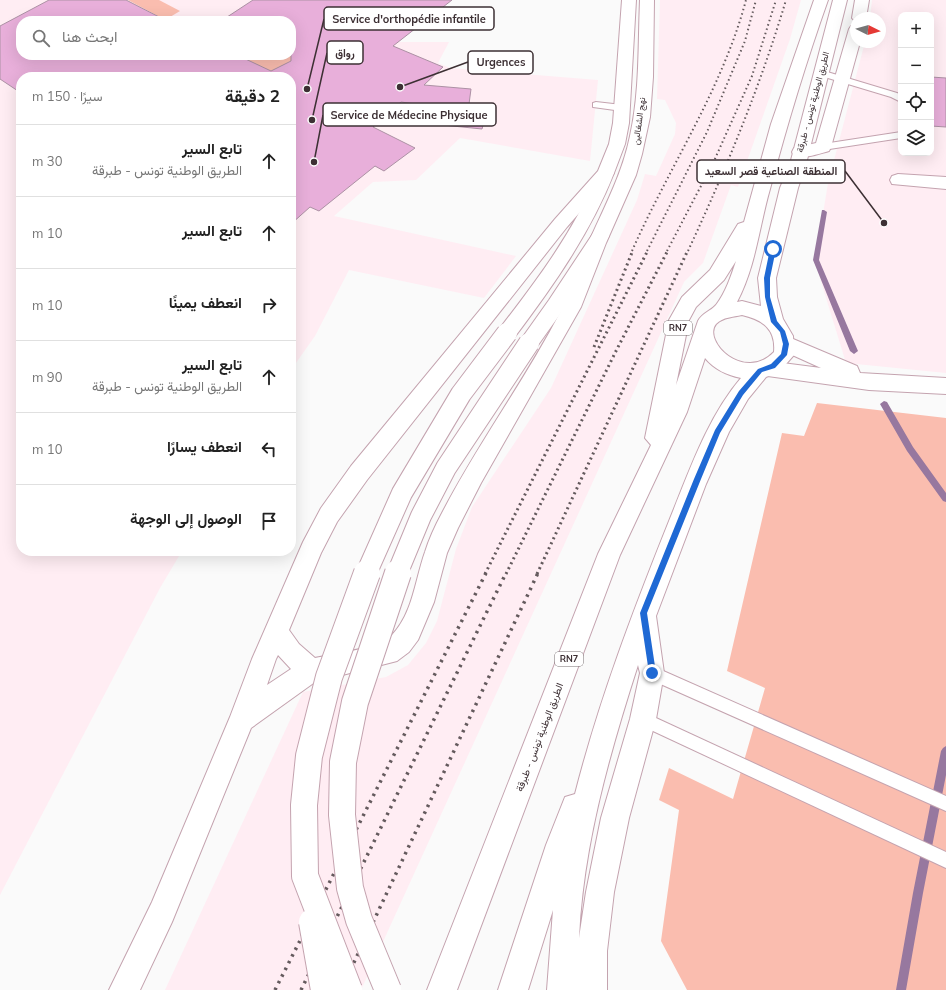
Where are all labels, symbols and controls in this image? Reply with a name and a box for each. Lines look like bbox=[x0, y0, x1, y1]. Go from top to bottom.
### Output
callout: Service d'orthopédie infantile bbox=[324, 7, 494, 30]
text: Service d'orthopédie infantile bbox=[332, 12, 486, 26]
north arrow bbox=[850, 12, 886, 48]
map controls bbox=[898, 12, 934, 156]
button: + bbox=[898, 12, 934, 48]
search box bbox=[16, 16, 296, 60]
icon: search bbox=[30, 27, 52, 49]
text: ابحث هنا bbox=[62, 27, 117, 46]
callout: رواق bbox=[327, 41, 363, 64]
text: رواق bbox=[335, 46, 355, 60]
button: − bbox=[898, 48, 934, 84]
street label: الطريق الوطنية تونس - طبرقة bbox=[794, 50, 832, 154]
callout: Urgences bbox=[468, 51, 533, 74]
text: Urgences bbox=[477, 55, 526, 69]
button: locate bbox=[898, 84, 934, 120]
text: 2 دقيقة bbox=[225, 85, 280, 106]
text: سيرًا · 150 m bbox=[32, 88, 103, 104]
street label: نهج الشغالين bbox=[630, 96, 648, 146]
callout: Service de Médecine Physique bbox=[323, 103, 496, 126]
text: Service de Médecine Physique bbox=[330, 108, 488, 122]
button: layers bbox=[898, 120, 934, 156]
text: تابع السير bbox=[182, 139, 242, 158]
icon: ahead bbox=[258, 150, 280, 172]
text: 30 m bbox=[32, 153, 62, 169]
callout: المنطقة الصناعية قصر السعيد bbox=[697, 160, 845, 183]
text: الطريق الوطنية تونس - طبرقة bbox=[92, 162, 242, 178]
text: المنطقة الصناعية قصر السعيد bbox=[705, 164, 837, 178]
text: تابع السير bbox=[182, 221, 242, 240]
icon: ahead bbox=[258, 222, 280, 244]
text: 10 m bbox=[32, 225, 62, 241]
route start bbox=[764, 240, 782, 258]
text: انعطف يمينًا bbox=[169, 293, 242, 312]
icon: right bbox=[258, 294, 280, 316]
text: 10 m bbox=[32, 297, 62, 313]
road number: RN7 bbox=[664, 321, 692, 335]
text: تابع السير bbox=[182, 355, 242, 374]
icon: ahead bbox=[258, 366, 280, 388]
text: 90 m bbox=[32, 369, 62, 385]
text: الطريق الوطنية تونس - طبرقة bbox=[92, 378, 242, 394]
text: انعطف يسارًا bbox=[167, 437, 242, 456]
icon: left bbox=[258, 438, 280, 460]
text: 10 m bbox=[32, 441, 62, 457]
text: الوصول إلى الوجهة bbox=[130, 509, 242, 528]
icon: arrive bbox=[258, 510, 280, 532]
road number: RN7 bbox=[555, 652, 583, 666]
route end bbox=[643, 664, 661, 682]
street label: الطريق الوطنية تونس - طبرقة bbox=[513, 681, 566, 793]

